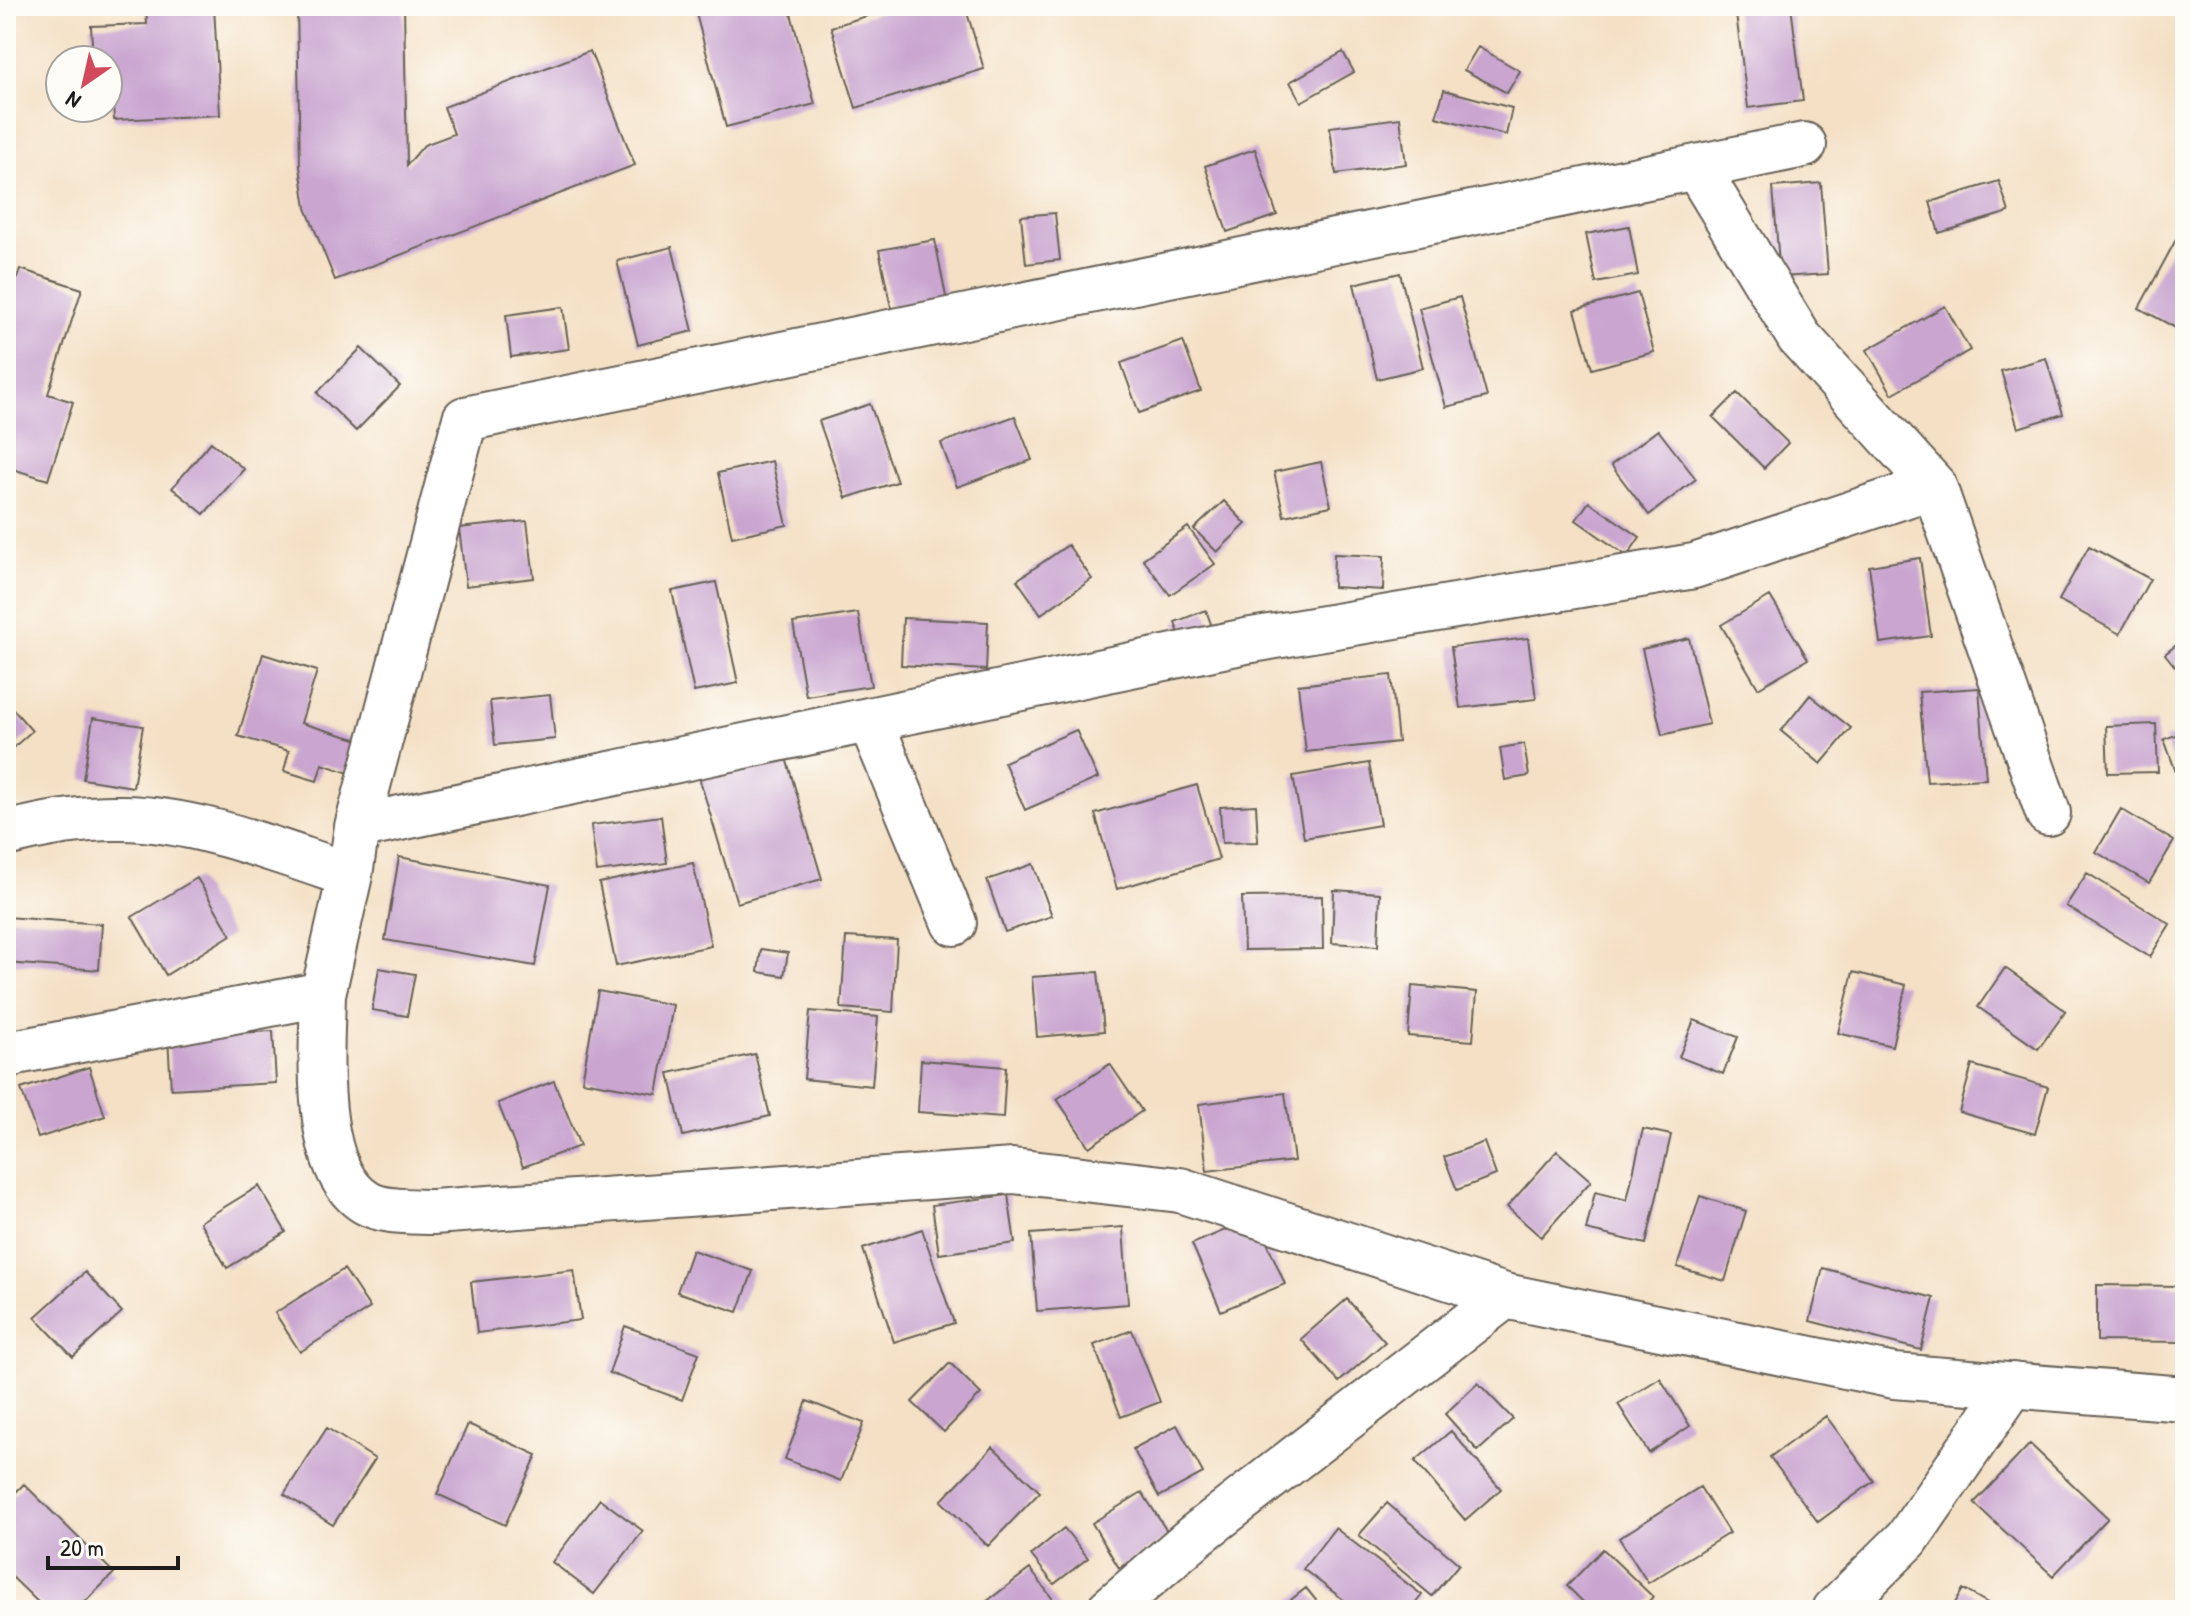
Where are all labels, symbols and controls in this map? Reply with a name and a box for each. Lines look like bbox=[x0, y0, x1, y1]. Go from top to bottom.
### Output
north arrow bbox=[44, 44, 124, 124]
text: N bbox=[59, 85, 86, 116]
scale bar bbox=[48, 1520, 178, 1570]
text: 20 m bbox=[60, 1531, 104, 1563]

